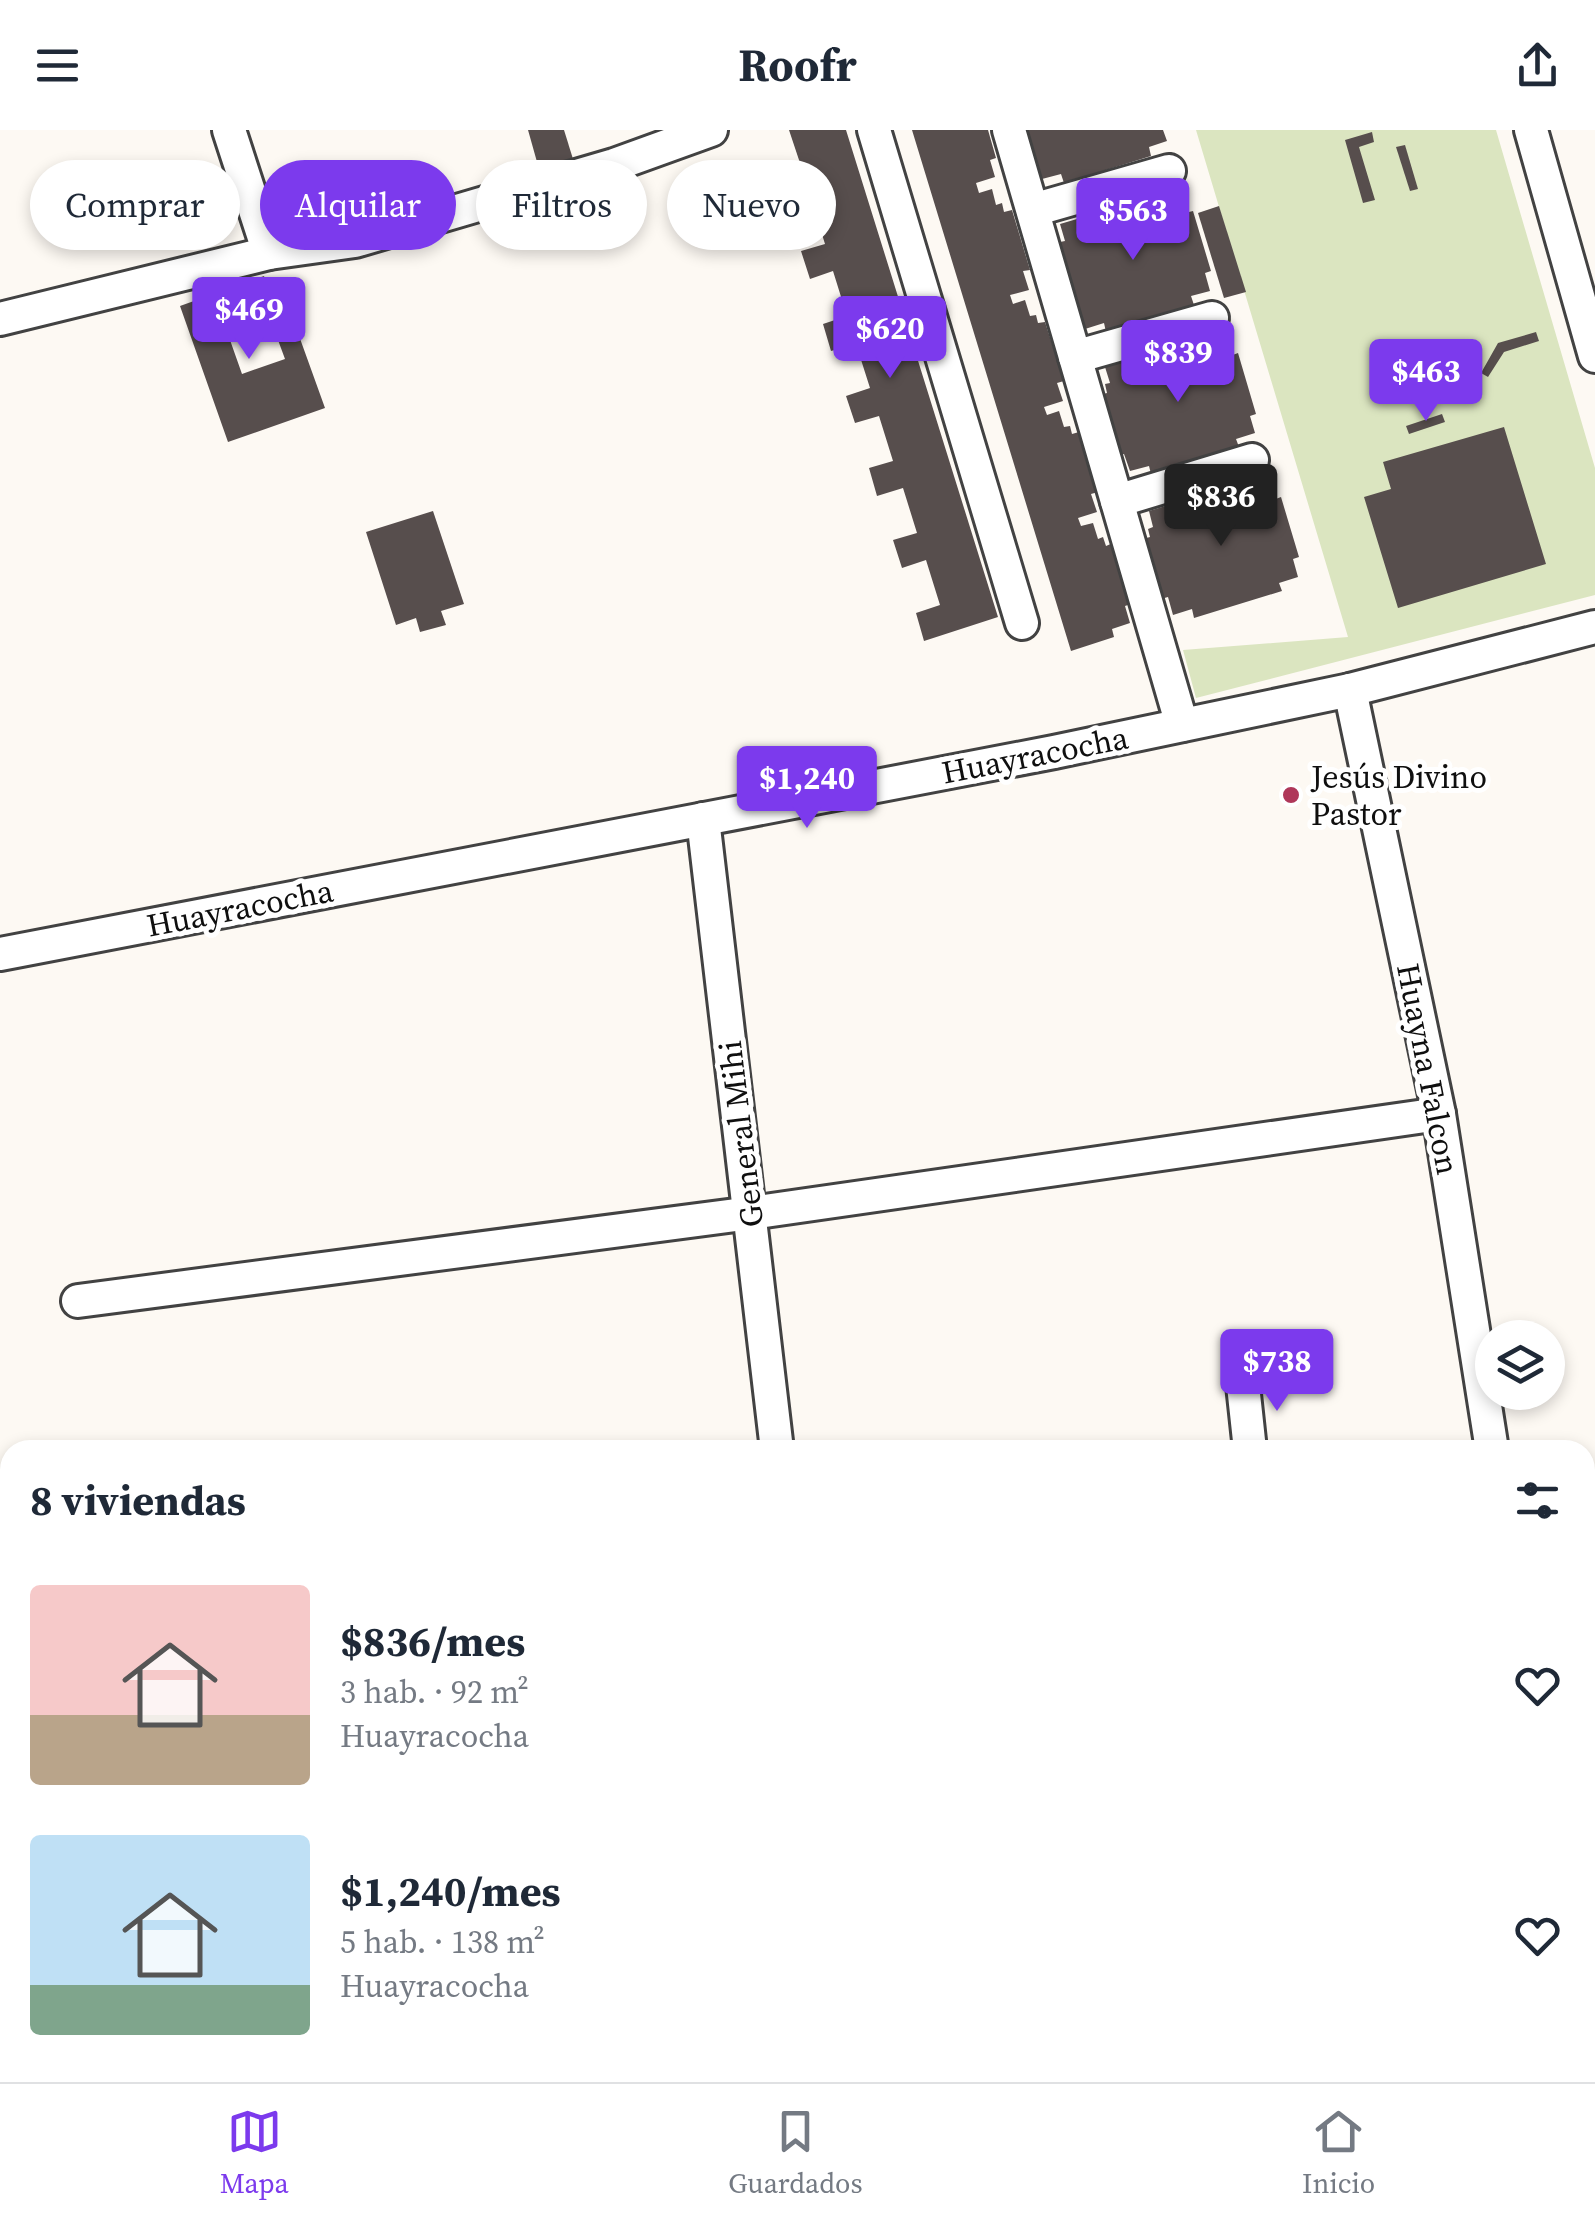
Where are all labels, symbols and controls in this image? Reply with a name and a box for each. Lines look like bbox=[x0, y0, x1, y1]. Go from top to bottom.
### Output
text: Roofr bbox=[738, 34, 857, 96]
icon: menu bbox=[30, 38, 85, 93]
icon: share bbox=[1510, 38, 1565, 93]
chip: Comprar bbox=[30, 160, 240, 250]
chip: Alquilar bbox=[260, 160, 456, 250]
chip: Filtros bbox=[476, 160, 647, 250]
chip: Nuevo bbox=[667, 160, 836, 250]
pin: $563 bbox=[1074, 178, 1192, 263]
text: $563 bbox=[1098, 188, 1168, 232]
pin: $469 bbox=[190, 277, 308, 362]
text: $469 bbox=[214, 287, 284, 331]
pin: $620 bbox=[831, 296, 949, 381]
text: $620 bbox=[855, 306, 925, 350]
pin: $839 bbox=[1119, 320, 1237, 405]
text: $839 bbox=[1143, 330, 1213, 374]
pin: $463 bbox=[1367, 339, 1485, 424]
text: $463 bbox=[1391, 349, 1461, 393]
pin: $836 bbox=[1162, 464, 1280, 549]
text: $836 bbox=[1186, 474, 1256, 518]
street label: Huayracocha bbox=[938, 715, 1133, 795]
pin: $1,240 bbox=[726, 746, 888, 831]
place label: Jesús Divino Pastor bbox=[1310, 755, 1487, 836]
text: $1,240 bbox=[759, 756, 855, 800]
marker: Jesús Divino Pastor bbox=[1280, 784, 1302, 806]
street label: Huayracocha bbox=[143, 868, 338, 948]
street label: Huayna Falcon bbox=[1386, 960, 1470, 1178]
street label: General Mihi bbox=[708, 1038, 774, 1230]
map controls bbox=[1475, 1320, 1565, 1410]
button: layers bbox=[1475, 1320, 1565, 1410]
pin: $738 bbox=[1218, 1329, 1336, 1414]
text: $738 bbox=[1242, 1339, 1312, 1383]
text: 8 viviendas bbox=[30, 1471, 246, 1529]
icon: filters bbox=[1510, 1473, 1565, 1528]
text: $836/mes bbox=[340, 1612, 525, 1670]
icon: home bbox=[110, 1625, 230, 1745]
icon: heart bbox=[1510, 1658, 1565, 1713]
text: 3 hab. · 92 m² bbox=[340, 1670, 529, 1714]
text: Huayracocha bbox=[340, 1714, 529, 1758]
text: $1,240/mes bbox=[340, 1862, 561, 1920]
icon: home bbox=[110, 1875, 230, 1995]
icon: heart bbox=[1510, 1908, 1565, 1963]
text: 5 hab. · 138 m² bbox=[340, 1920, 545, 1964]
text: Huayracocha bbox=[340, 1964, 529, 2008]
tab: Mapa bbox=[220, 2104, 289, 2202]
tab: Guardados bbox=[728, 2104, 863, 2202]
tab: Inicio bbox=[1302, 2104, 1375, 2202]

